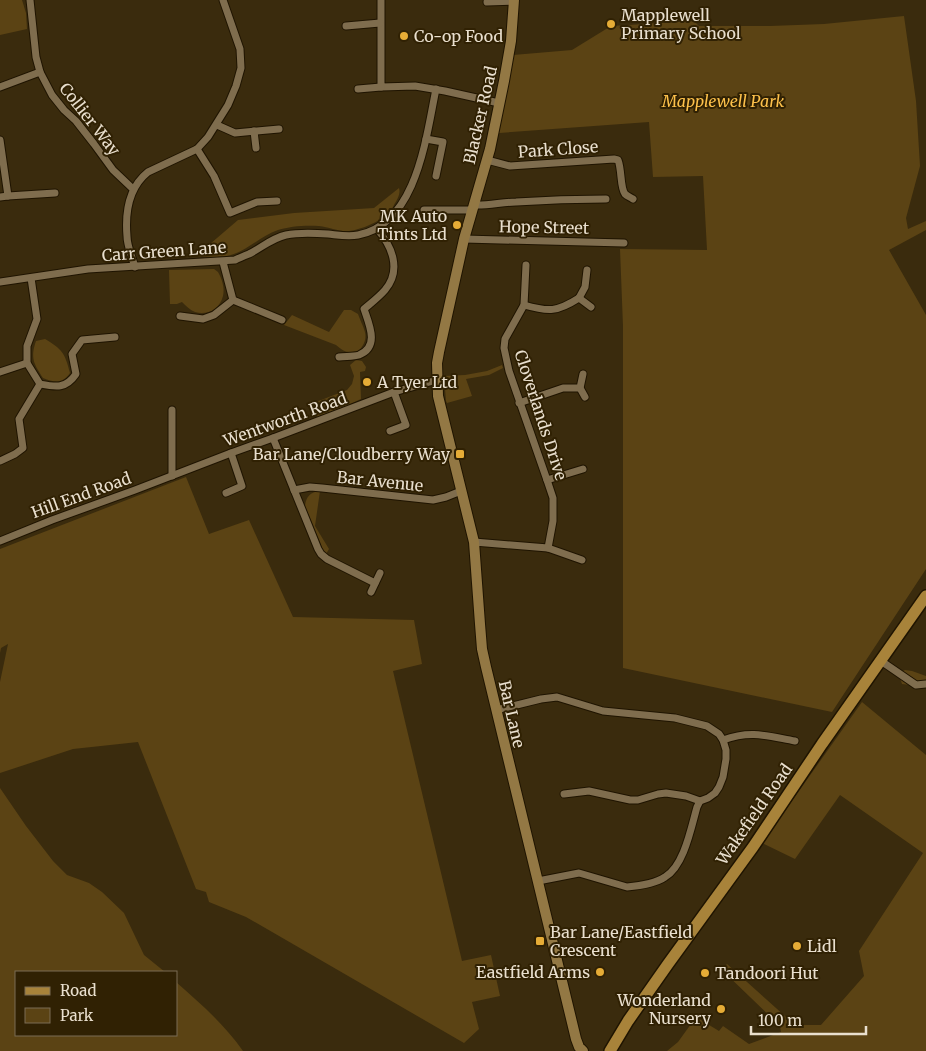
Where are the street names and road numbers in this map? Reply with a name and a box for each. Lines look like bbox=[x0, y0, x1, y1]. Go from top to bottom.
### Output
street label: Blacker Road bbox=[459, 64, 501, 166]
street label: Collier Way bbox=[55, 79, 125, 160]
street label: Park Close bbox=[517, 136, 599, 162]
street label: Hope Street bbox=[499, 216, 590, 238]
street label: Carr Green Lane bbox=[101, 237, 227, 265]
street label: Cloverlands Drive bbox=[511, 347, 571, 483]
street label: Wentworth Road bbox=[220, 387, 350, 451]
street label: Bar Avenue bbox=[336, 467, 424, 495]
street label: Hill End Road bbox=[28, 468, 134, 522]
street label: Bar Lane bbox=[495, 678, 529, 750]
street label: Wakefield Road bbox=[711, 759, 796, 869]

